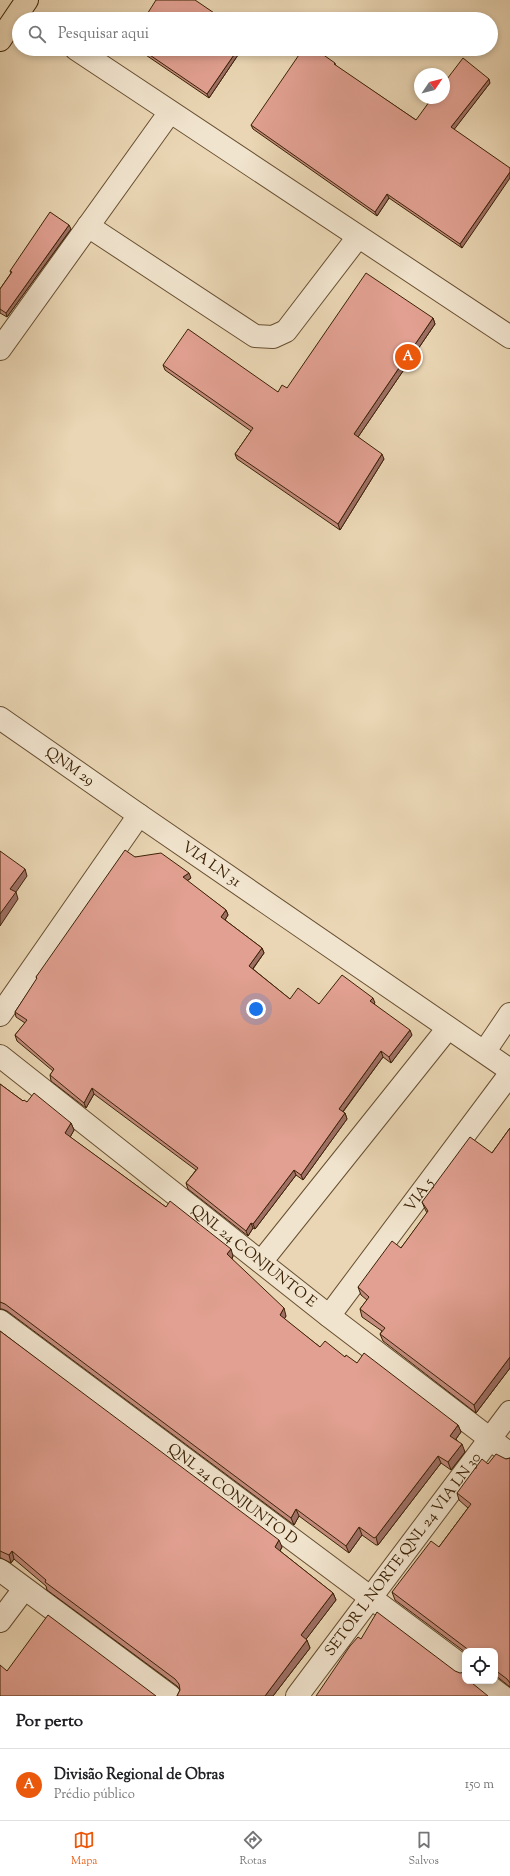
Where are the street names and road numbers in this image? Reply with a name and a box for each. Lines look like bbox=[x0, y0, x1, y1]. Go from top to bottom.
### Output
street label: QNM 29 bbox=[41, 742, 99, 791]
street label: VIA LN 31 bbox=[177, 837, 245, 892]
street label: VIA 5 bbox=[400, 1174, 439, 1216]
street label: QNL 24 CONJUNTO E bbox=[186, 1200, 321, 1313]
street label: QNL 24 CONJUNTO D bbox=[163, 1439, 302, 1550]
street label: SETOR L NORTE QNL 24 VIA LN 30 bbox=[320, 1448, 487, 1661]

